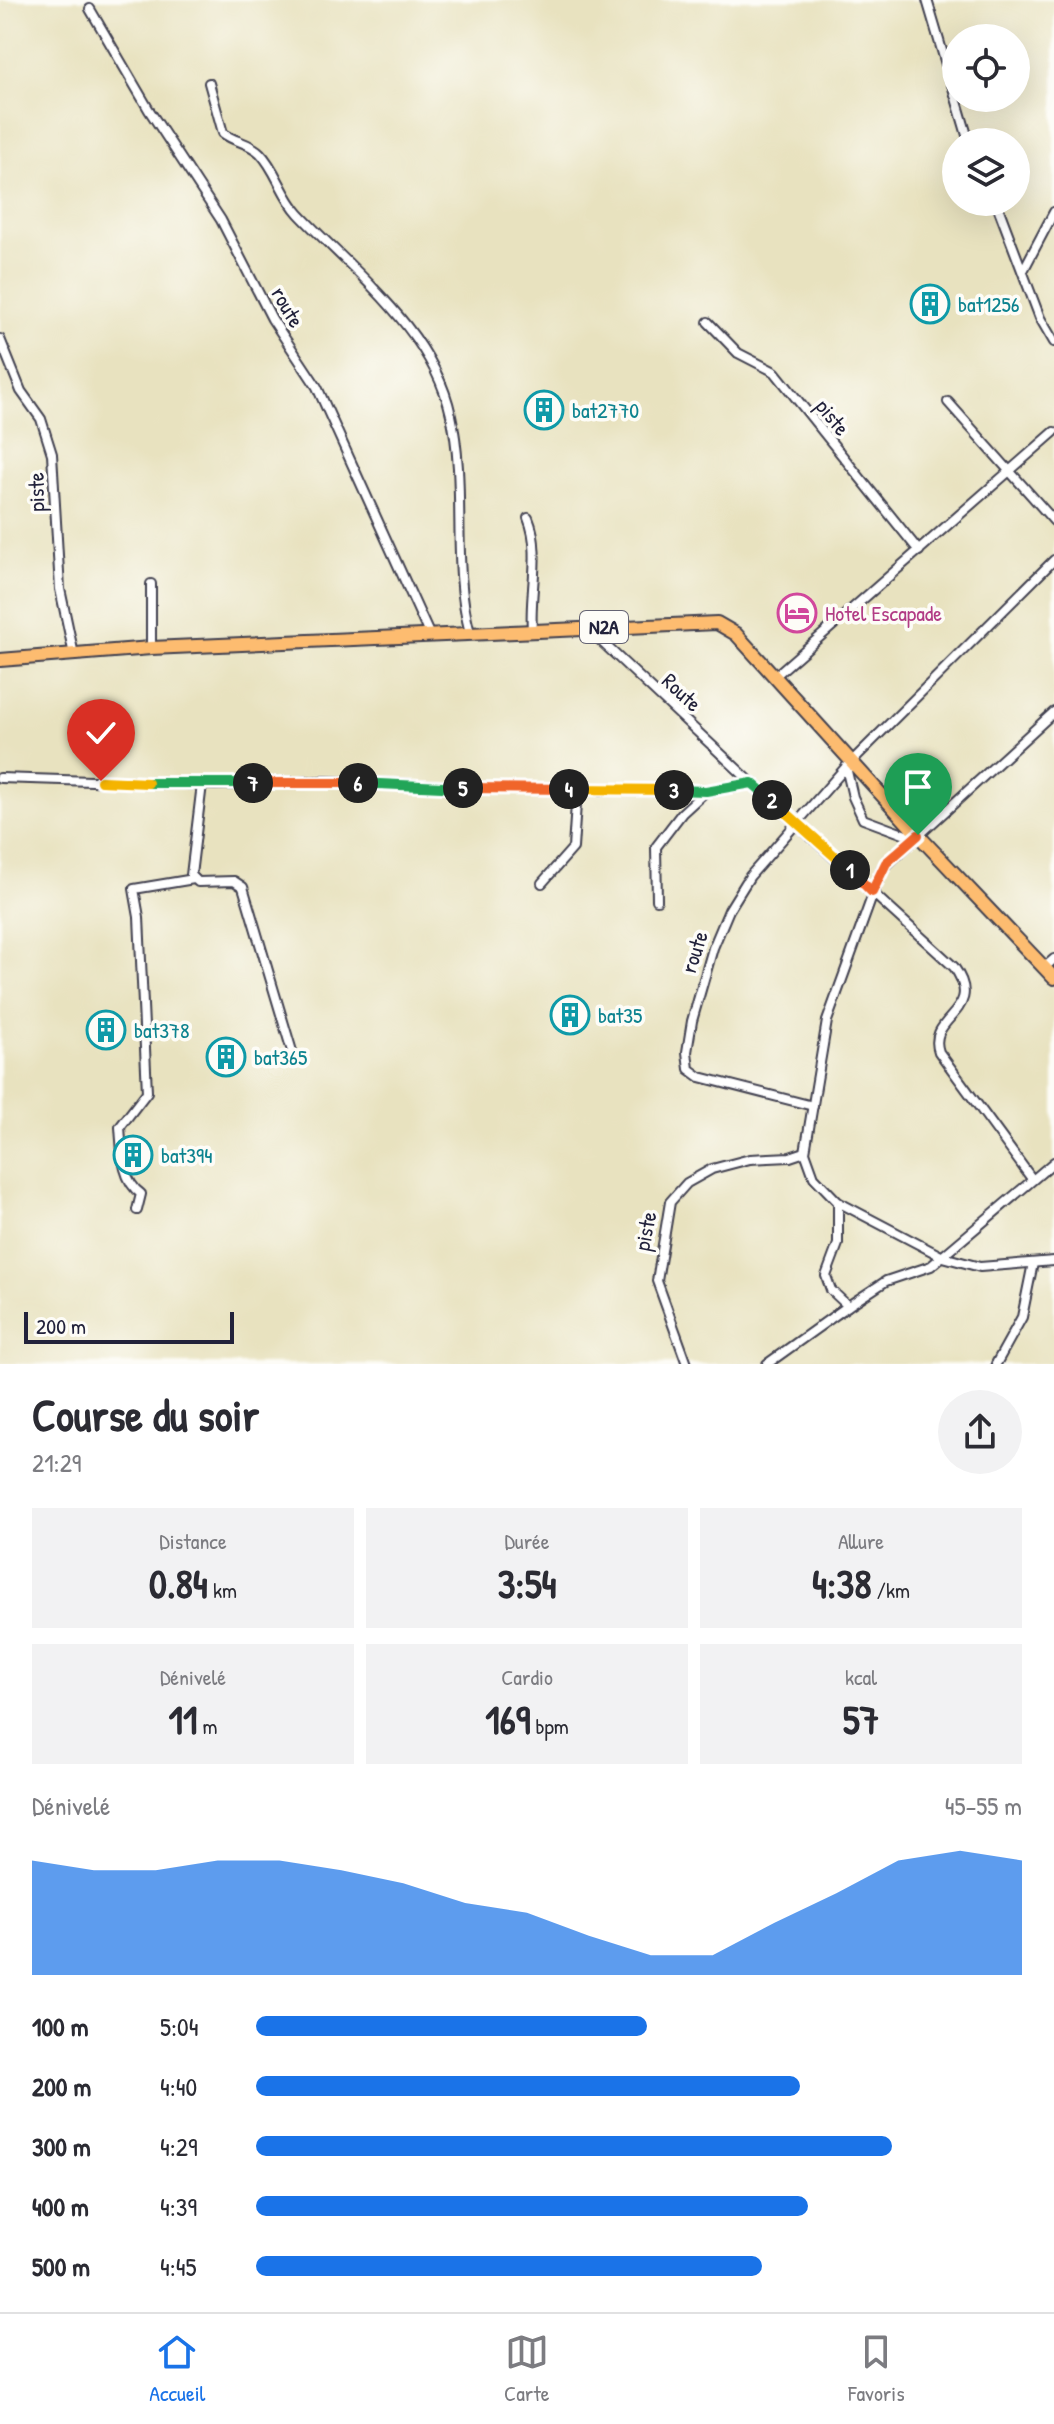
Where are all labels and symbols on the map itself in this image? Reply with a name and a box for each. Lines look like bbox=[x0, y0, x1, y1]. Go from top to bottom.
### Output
street label: route bbox=[264, 281, 312, 333]
building icon: bat1256 bbox=[909, 283, 951, 325]
place label: bat1256 bbox=[958, 289, 1020, 319]
building icon: bat2770 bbox=[523, 389, 565, 431]
street label: piste bbox=[809, 392, 857, 442]
place label: bat2770 bbox=[572, 395, 639, 425]
street label: piste bbox=[21, 472, 51, 512]
hotel icon: Hotel Escapade bbox=[776, 592, 818, 634]
place label: Hotel Escapade bbox=[825, 598, 942, 628]
road number: N2A bbox=[580, 611, 628, 643]
street label: Route bbox=[656, 666, 708, 718]
pin bbox=[67, 699, 135, 781]
pin bbox=[884, 753, 952, 835]
pin: 7 bbox=[233, 763, 273, 803]
pin: 6 bbox=[338, 763, 378, 803]
pin: 5 bbox=[443, 768, 483, 808]
pin: 4 bbox=[549, 769, 589, 809]
pin: 3 bbox=[654, 770, 694, 810]
pin: 2 bbox=[752, 780, 792, 820]
pin: 1 bbox=[830, 850, 870, 890]
street label: route bbox=[673, 927, 715, 977]
building icon: bat35 bbox=[549, 994, 591, 1036]
place label: bat35 bbox=[598, 1000, 642, 1030]
building icon: bat378 bbox=[85, 1009, 127, 1051]
place label: bat378 bbox=[134, 1015, 190, 1045]
building icon: bat365 bbox=[205, 1036, 247, 1078]
place label: bat365 bbox=[254, 1042, 307, 1072]
building icon: bat394 bbox=[112, 1134, 154, 1176]
place label: bat394 bbox=[161, 1140, 212, 1170]
street label: piste bbox=[627, 1209, 664, 1253]
scale bar bbox=[24, 1308, 234, 1344]

